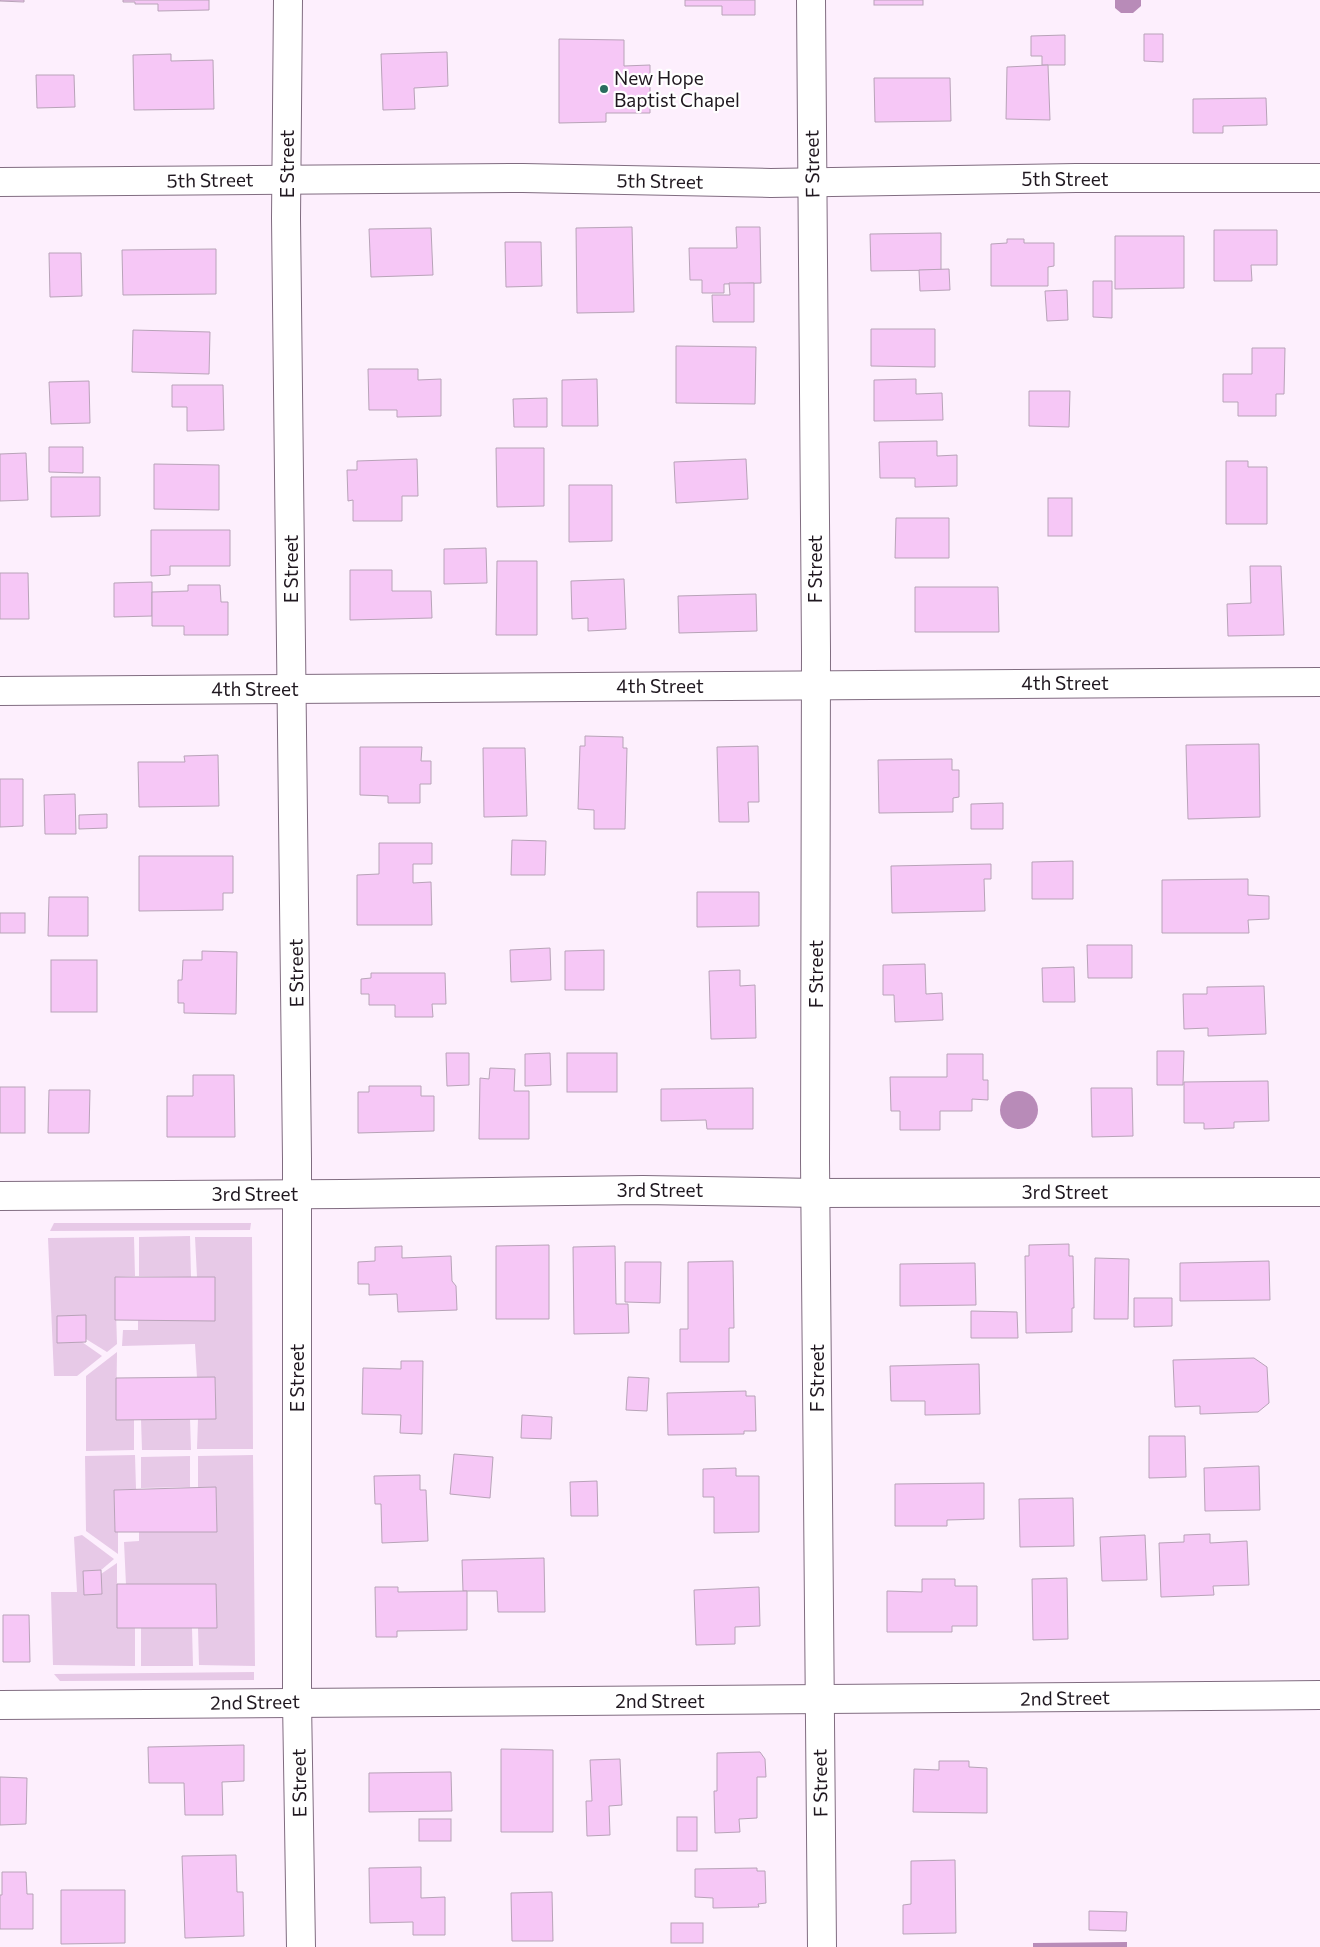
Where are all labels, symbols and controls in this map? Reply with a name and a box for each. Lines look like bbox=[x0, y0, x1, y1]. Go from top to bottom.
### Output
place label: New Hope Baptist Chapel bbox=[614, 66, 740, 111]
marker: New Hope Baptist Chapel bbox=[598, 83, 610, 95]
street label: E Street bbox=[275, 129, 298, 198]
street label: F Street bbox=[799, 129, 824, 198]
street label: 5th Street bbox=[166, 167, 254, 192]
street label: 5th Street bbox=[1022, 167, 1109, 190]
street label: 5th Street bbox=[616, 168, 704, 193]
street label: E Street bbox=[279, 534, 302, 603]
street label: F Street bbox=[803, 535, 826, 603]
street label: 4th Street bbox=[1021, 671, 1109, 694]
street label: 4th Street bbox=[616, 674, 704, 697]
street label: 4th Street bbox=[211, 677, 299, 700]
street label: E Street bbox=[283, 938, 308, 1008]
street label: F Street bbox=[804, 940, 827, 1008]
street label: 3rd Street bbox=[617, 1178, 703, 1201]
street label: 3rd Street bbox=[1022, 1180, 1108, 1203]
street label: 3rd Street bbox=[212, 1182, 298, 1205]
street label: E Street bbox=[285, 1343, 308, 1412]
street label: F Street bbox=[805, 1344, 828, 1412]
street label: 2nd Street bbox=[1020, 1685, 1110, 1710]
street label: 2nd Street bbox=[210, 1689, 300, 1714]
street label: 2nd Street bbox=[615, 1689, 705, 1712]
street label: E Street bbox=[286, 1748, 311, 1818]
street label: F Street bbox=[807, 1748, 832, 1817]

